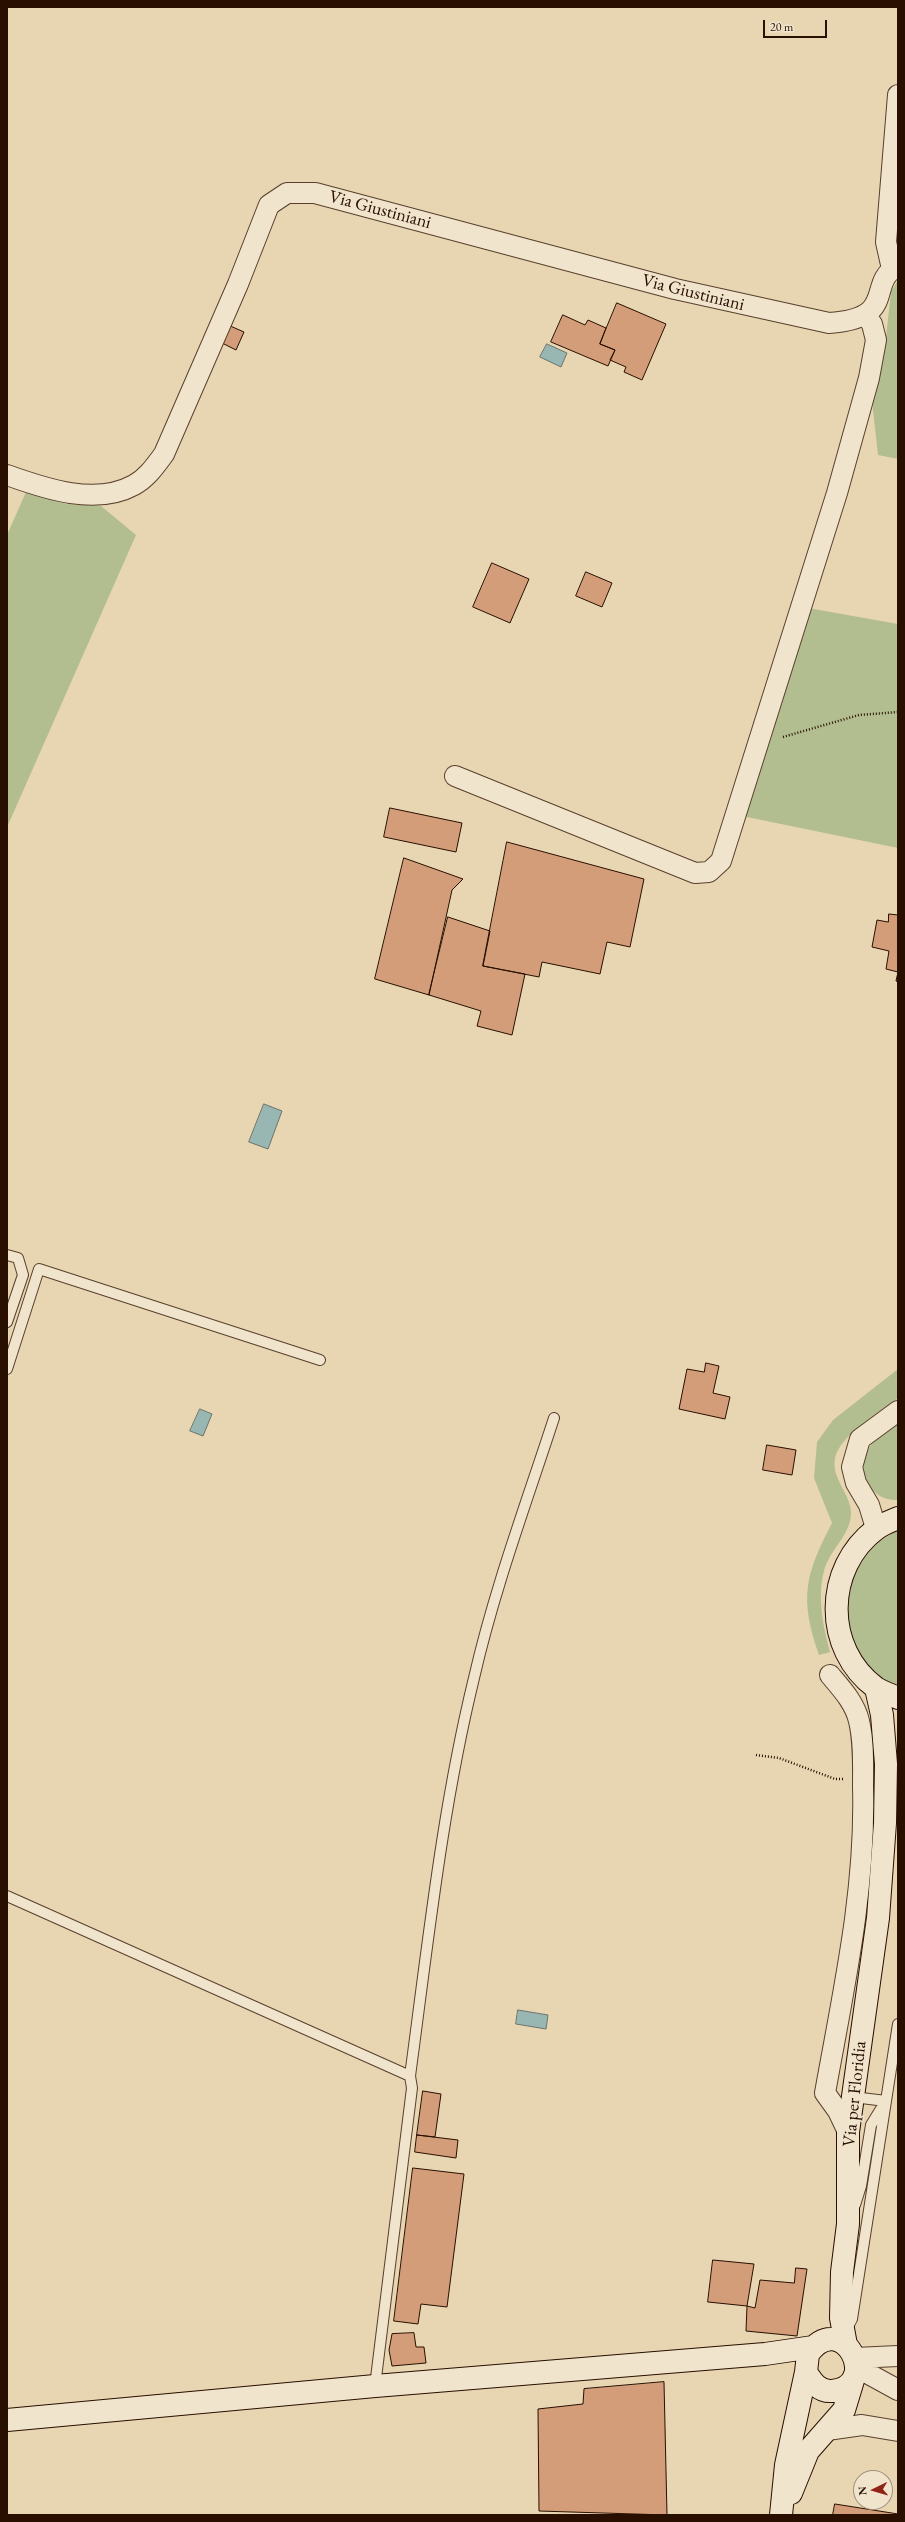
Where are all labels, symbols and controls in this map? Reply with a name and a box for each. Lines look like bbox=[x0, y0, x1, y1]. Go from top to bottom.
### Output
scale bar bbox=[765, 12, 829, 38]
text: 20 m bbox=[770, 19, 793, 35]
street label: Via Giustiniani bbox=[327, 186, 433, 234]
street label: Via Giustiniani bbox=[640, 270, 746, 316]
street label: Via per Floridia bbox=[839, 2040, 871, 2148]
north arrow bbox=[853, 2470, 893, 2510]
text: N bbox=[855, 2486, 869, 2496]

